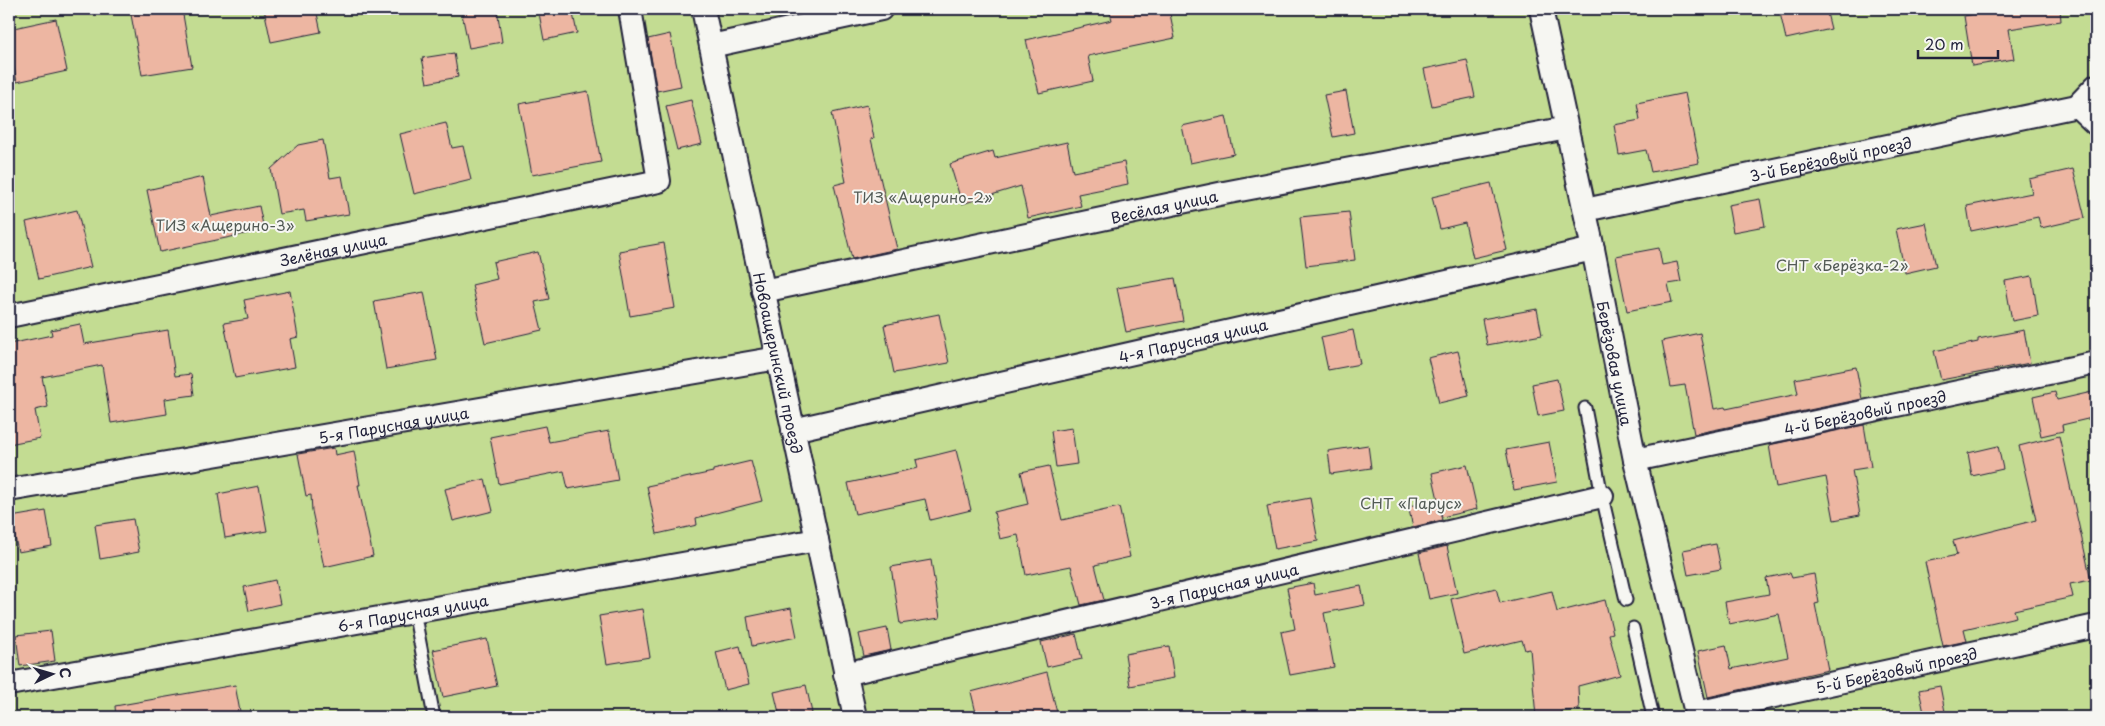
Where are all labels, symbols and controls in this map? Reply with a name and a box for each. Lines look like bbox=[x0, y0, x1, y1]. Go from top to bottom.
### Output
scale bar bbox=[1918, 28, 1998, 60]
text: 20 m bbox=[1925, 32, 1964, 55]
street label: 3-й Берёзовый проезд bbox=[1747, 130, 1914, 186]
street label: Весёлая улица bbox=[1108, 183, 1220, 228]
park label: ТИЗ «Ащерино-2» bbox=[853, 185, 993, 208]
park label: ТИЗ «Ащерино-3» bbox=[156, 213, 295, 236]
street label: Зелёная улица bbox=[277, 226, 389, 271]
park label: СНТ «Берёзка-2» bbox=[1776, 253, 1909, 276]
street label: Новоащеринский проезд bbox=[748, 270, 810, 456]
street label: Берёзовая улица bbox=[1592, 299, 1639, 428]
street label: 4-я Парусная улица bbox=[1116, 311, 1270, 368]
street label: 4-й Берёзовый проезд bbox=[1782, 383, 1948, 440]
street label: 5-я Парусная улица bbox=[317, 400, 471, 448]
park label: СНТ «Парус» bbox=[1360, 491, 1462, 514]
street label: 3-я Парусная улица bbox=[1147, 556, 1301, 614]
street label: 6-я Парусная улица bbox=[335, 587, 490, 637]
street label: 5-й Берёзовый проезд bbox=[1813, 641, 1979, 698]
north arrow bbox=[28, 648, 78, 698]
text: С bbox=[55, 667, 76, 679]

